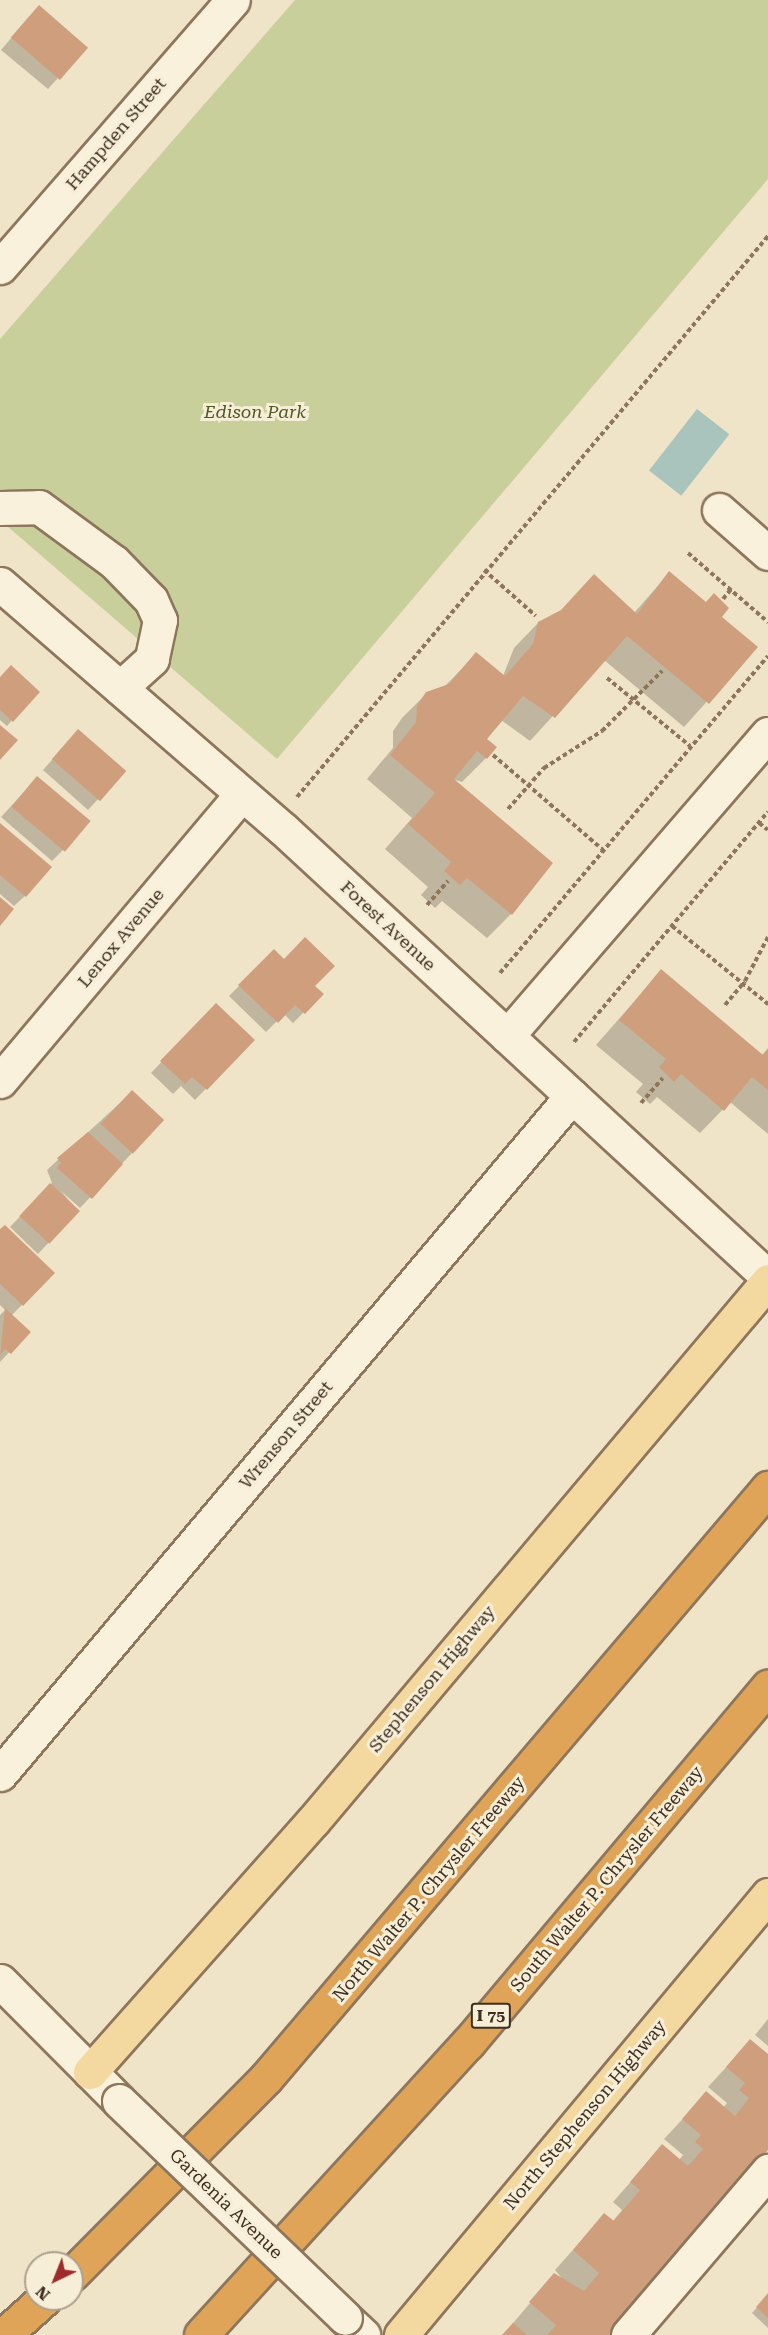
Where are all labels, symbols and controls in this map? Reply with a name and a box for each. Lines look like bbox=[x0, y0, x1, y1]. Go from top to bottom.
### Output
street label: Hampden Street bbox=[61, 73, 171, 195]
park label: Edison Park bbox=[204, 401, 306, 423]
street label: Forest Avenue bbox=[336, 876, 440, 976]
street label: Lenox Avenue bbox=[73, 884, 169, 992]
street label: Wrenson Street bbox=[235, 1377, 337, 1493]
street label: Stephenson Highway bbox=[364, 1601, 500, 1757]
street label: South Walter P. Chrysler Freeway bbox=[506, 1762, 708, 1996]
street label: North Walter P. Chrysler Freeway bbox=[328, 1772, 530, 2006]
road number: I 75 bbox=[470, 2003, 512, 2029]
street label: North Stephenson Highway bbox=[499, 2016, 671, 2214]
street label: Gardenia Avenue bbox=[165, 2145, 287, 2263]
north arrow bbox=[24, 2251, 84, 2311]
text: N bbox=[32, 2282, 54, 2304]

